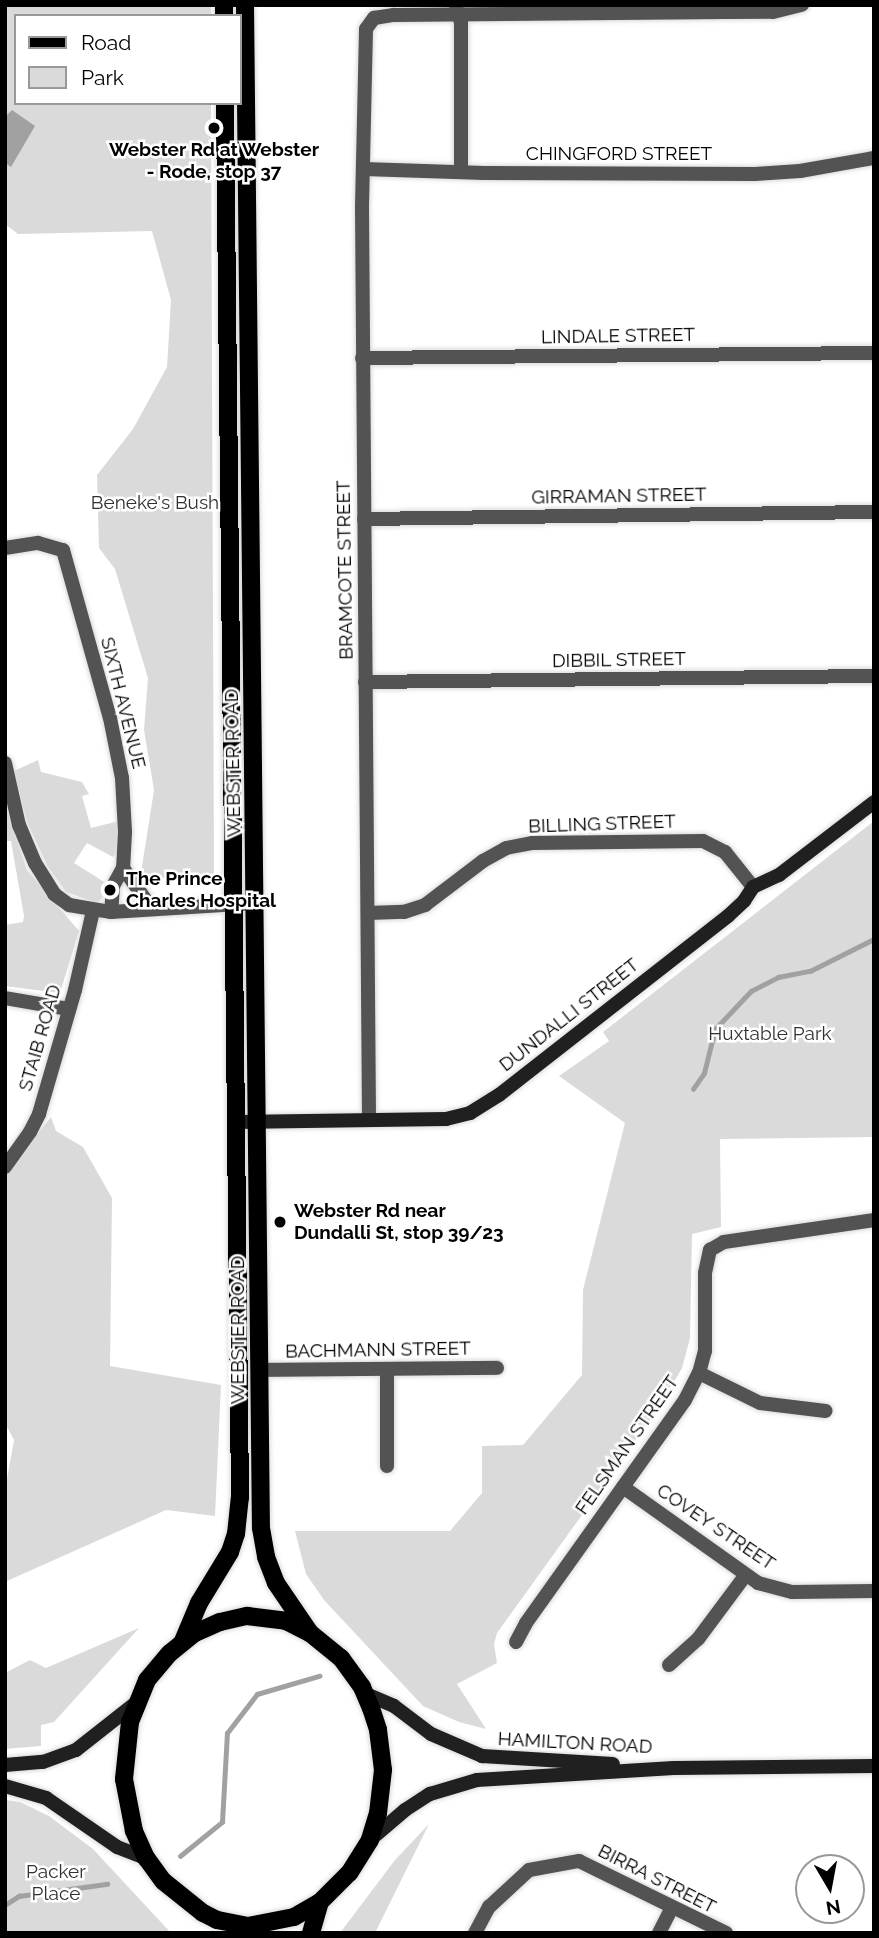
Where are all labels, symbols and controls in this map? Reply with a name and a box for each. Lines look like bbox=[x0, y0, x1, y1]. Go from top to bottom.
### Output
legend bbox=[14, 14, 242, 105]
text: Road bbox=[81, 30, 131, 55]
text: Park bbox=[81, 65, 124, 90]
marker: Webster Rd at Webster - Rode, stop 37 bbox=[206, 120, 222, 136]
place label: Webster Rd at Webster - Rode, stop 37 bbox=[108, 139, 320, 183]
street label: CHINGFORD STREET bbox=[526, 143, 712, 165]
street label: LINDALE STREET bbox=[541, 323, 695, 349]
street label: BRAMCOTE STREET bbox=[332, 480, 358, 660]
street label: GIRRAMAN STREET bbox=[531, 483, 707, 509]
park label: Beneke's Bush bbox=[91, 492, 219, 514]
street label: SIXTH AVENUE bbox=[96, 635, 150, 771]
street label: DIBBIL STREET bbox=[552, 647, 686, 673]
street label: WEBSTER ROAD bbox=[220, 688, 246, 838]
street label: BILLING STREET bbox=[528, 810, 676, 838]
place label: The Prince Charles Hospital bbox=[126, 868, 276, 912]
marker: The Prince Charles Hospital bbox=[100, 880, 120, 900]
street label: DUNDALLI STREET bbox=[495, 954, 643, 1076]
street label: STAIB ROAD bbox=[14, 982, 66, 1094]
park label: Huxtable Park bbox=[708, 1023, 832, 1045]
place label: Webster Rd near Dundalli St, stop 39/23 bbox=[294, 1200, 504, 1244]
marker: Webster Rd near Dundalli St, stop 39/23 bbox=[272, 1214, 288, 1230]
street label: WEBSTER ROAD bbox=[227, 1256, 249, 1404]
street label: BACHMANN STREET bbox=[285, 1337, 471, 1363]
street label: FELSMAN STREET bbox=[570, 1371, 684, 1519]
street label: COVEY STREET bbox=[652, 1479, 780, 1575]
street label: HAMILTON ROAD bbox=[497, 1728, 653, 1758]
street label: BIRRA STREET bbox=[594, 1839, 720, 1919]
north arrow bbox=[795, 1854, 865, 1924]
park label: Packer Place bbox=[26, 1861, 86, 1905]
text: N bbox=[824, 1896, 842, 1920]

